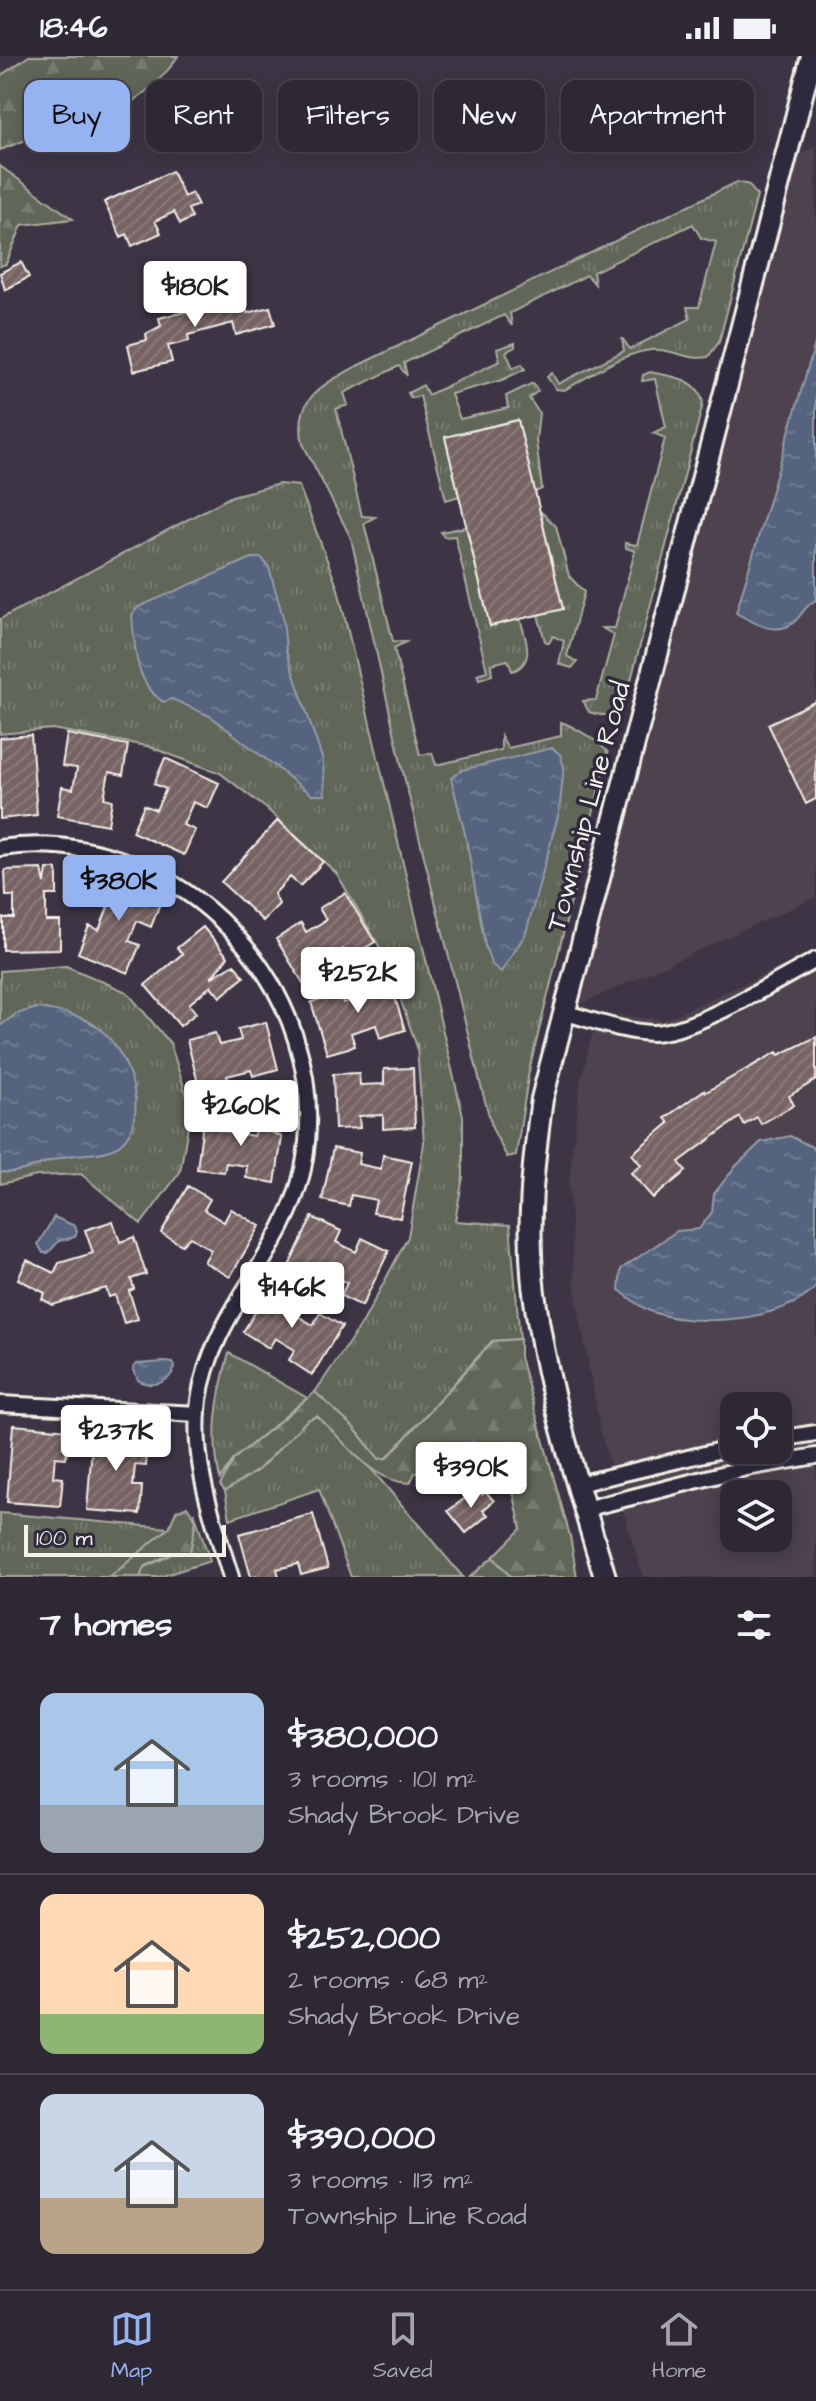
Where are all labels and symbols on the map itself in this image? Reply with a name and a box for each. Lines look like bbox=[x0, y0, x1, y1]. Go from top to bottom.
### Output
pin: $180K bbox=[139, 261, 251, 329]
street label: Township Line Road bbox=[536, 677, 641, 936]
pin: $380K bbox=[63, 855, 175, 923]
pin: $252K bbox=[302, 947, 414, 1015]
pin: $260K bbox=[185, 1080, 297, 1148]
pin: $146K bbox=[236, 1262, 348, 1330]
pin: $237K bbox=[60, 1405, 172, 1473]
pin: $390K bbox=[415, 1442, 527, 1510]
scale bar bbox=[24, 1521, 226, 1557]

